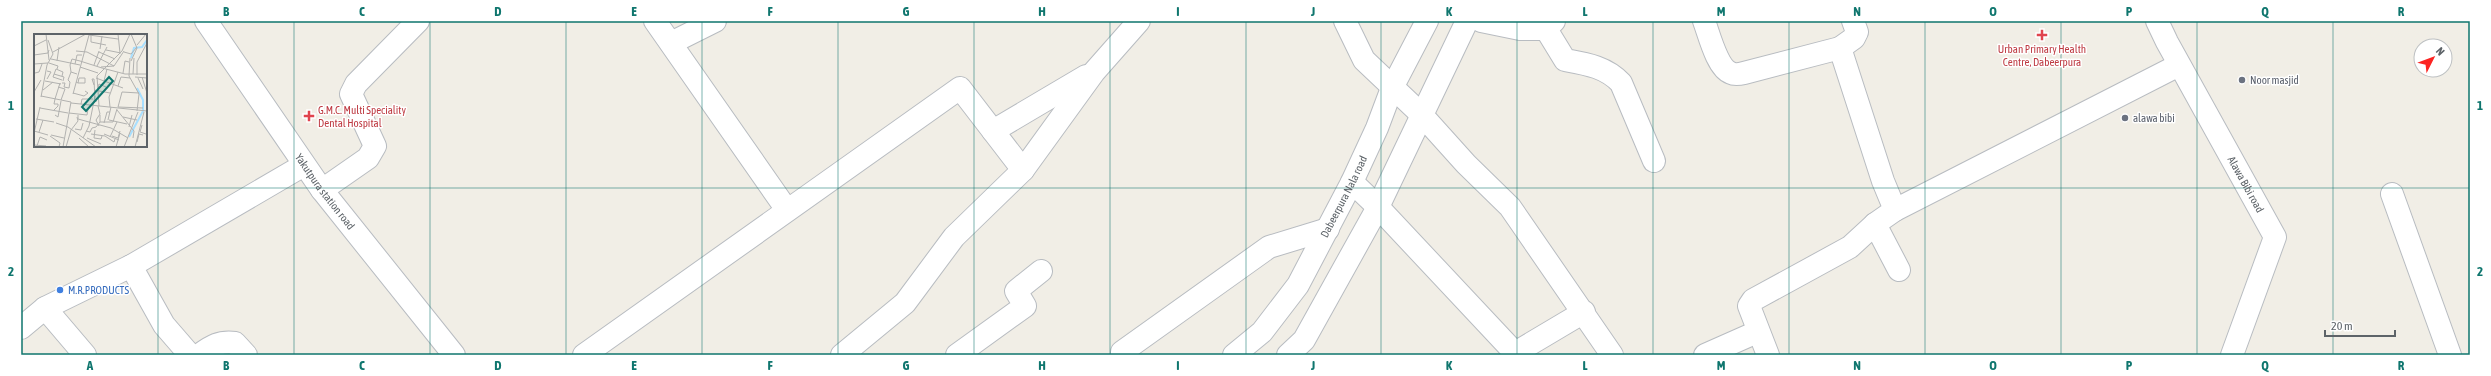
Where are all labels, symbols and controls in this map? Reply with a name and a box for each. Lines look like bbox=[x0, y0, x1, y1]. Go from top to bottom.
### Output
text: A bbox=[86, 4, 94, 19]
text: B bbox=[223, 4, 230, 19]
text: C bbox=[359, 4, 365, 19]
text: D bbox=[494, 4, 502, 19]
text: E bbox=[631, 4, 637, 19]
text: F bbox=[767, 4, 773, 19]
text: G bbox=[903, 4, 910, 19]
text: H bbox=[1038, 4, 1046, 19]
text: I bbox=[1176, 4, 1180, 19]
text: J bbox=[1310, 4, 1315, 19]
text: K bbox=[1446, 4, 1453, 19]
text: L bbox=[1582, 4, 1588, 19]
text: M bbox=[1717, 4, 1726, 19]
text: N bbox=[1853, 4, 1861, 19]
text: O bbox=[1989, 4, 1997, 19]
text: P bbox=[2126, 4, 2133, 19]
text: Q bbox=[2261, 4, 2269, 19]
text: R bbox=[2398, 4, 2405, 19]
marker: Urban Primary Health Centre, Dabeerpura bbox=[2036, 29, 2048, 41]
inset map bbox=[34, 34, 147, 147]
north arrow bbox=[2413, 38, 2453, 78]
place label: Urban Primary Health Centre, Dabeerpura bbox=[1998, 43, 2086, 68]
text: N bbox=[2434, 45, 2447, 58]
place label: Noor masjid bbox=[2250, 74, 2299, 86]
marker: Noor masjid bbox=[2237, 75, 2247, 85]
text: 1 bbox=[8, 98, 14, 113]
text: 1 bbox=[2477, 98, 2483, 113]
place label: G.M.C. Multi Speciality Dental Hospital bbox=[318, 104, 406, 129]
marker: G.M.C. Multi Speciality Dental Hospital bbox=[303, 110, 315, 122]
place label: alawa bibi bbox=[2133, 112, 2175, 124]
marker: alawa bibi bbox=[2120, 113, 2130, 123]
street label: Yakutpura station road bbox=[293, 151, 357, 232]
street label: Dabeerpura Nala road bbox=[1318, 154, 1369, 239]
street label: Alawa Bibi road bbox=[2226, 154, 2266, 215]
text: 2 bbox=[8, 264, 14, 279]
text: 2 bbox=[2477, 264, 2483, 279]
place label: M.R.PRODUCTS bbox=[68, 284, 129, 296]
marker: M.R.PRODUCTS bbox=[55, 285, 65, 295]
scale bar bbox=[2325, 312, 2395, 338]
text: 20 m bbox=[2331, 319, 2353, 333]
text: A bbox=[86, 358, 94, 373]
text: B bbox=[223, 358, 230, 373]
text: C bbox=[359, 358, 365, 373]
text: D bbox=[494, 358, 502, 373]
text: E bbox=[631, 358, 637, 373]
text: F bbox=[767, 358, 773, 373]
text: G bbox=[903, 358, 910, 373]
text: H bbox=[1038, 358, 1046, 373]
text: I bbox=[1176, 358, 1180, 373]
text: J bbox=[1310, 358, 1315, 373]
text: K bbox=[1446, 358, 1453, 373]
text: L bbox=[1582, 358, 1588, 373]
text: M bbox=[1717, 358, 1726, 373]
text: N bbox=[1853, 358, 1861, 373]
text: O bbox=[1989, 358, 1997, 373]
text: P bbox=[2126, 358, 2133, 373]
text: Q bbox=[2261, 358, 2269, 373]
text: R bbox=[2398, 358, 2405, 373]

